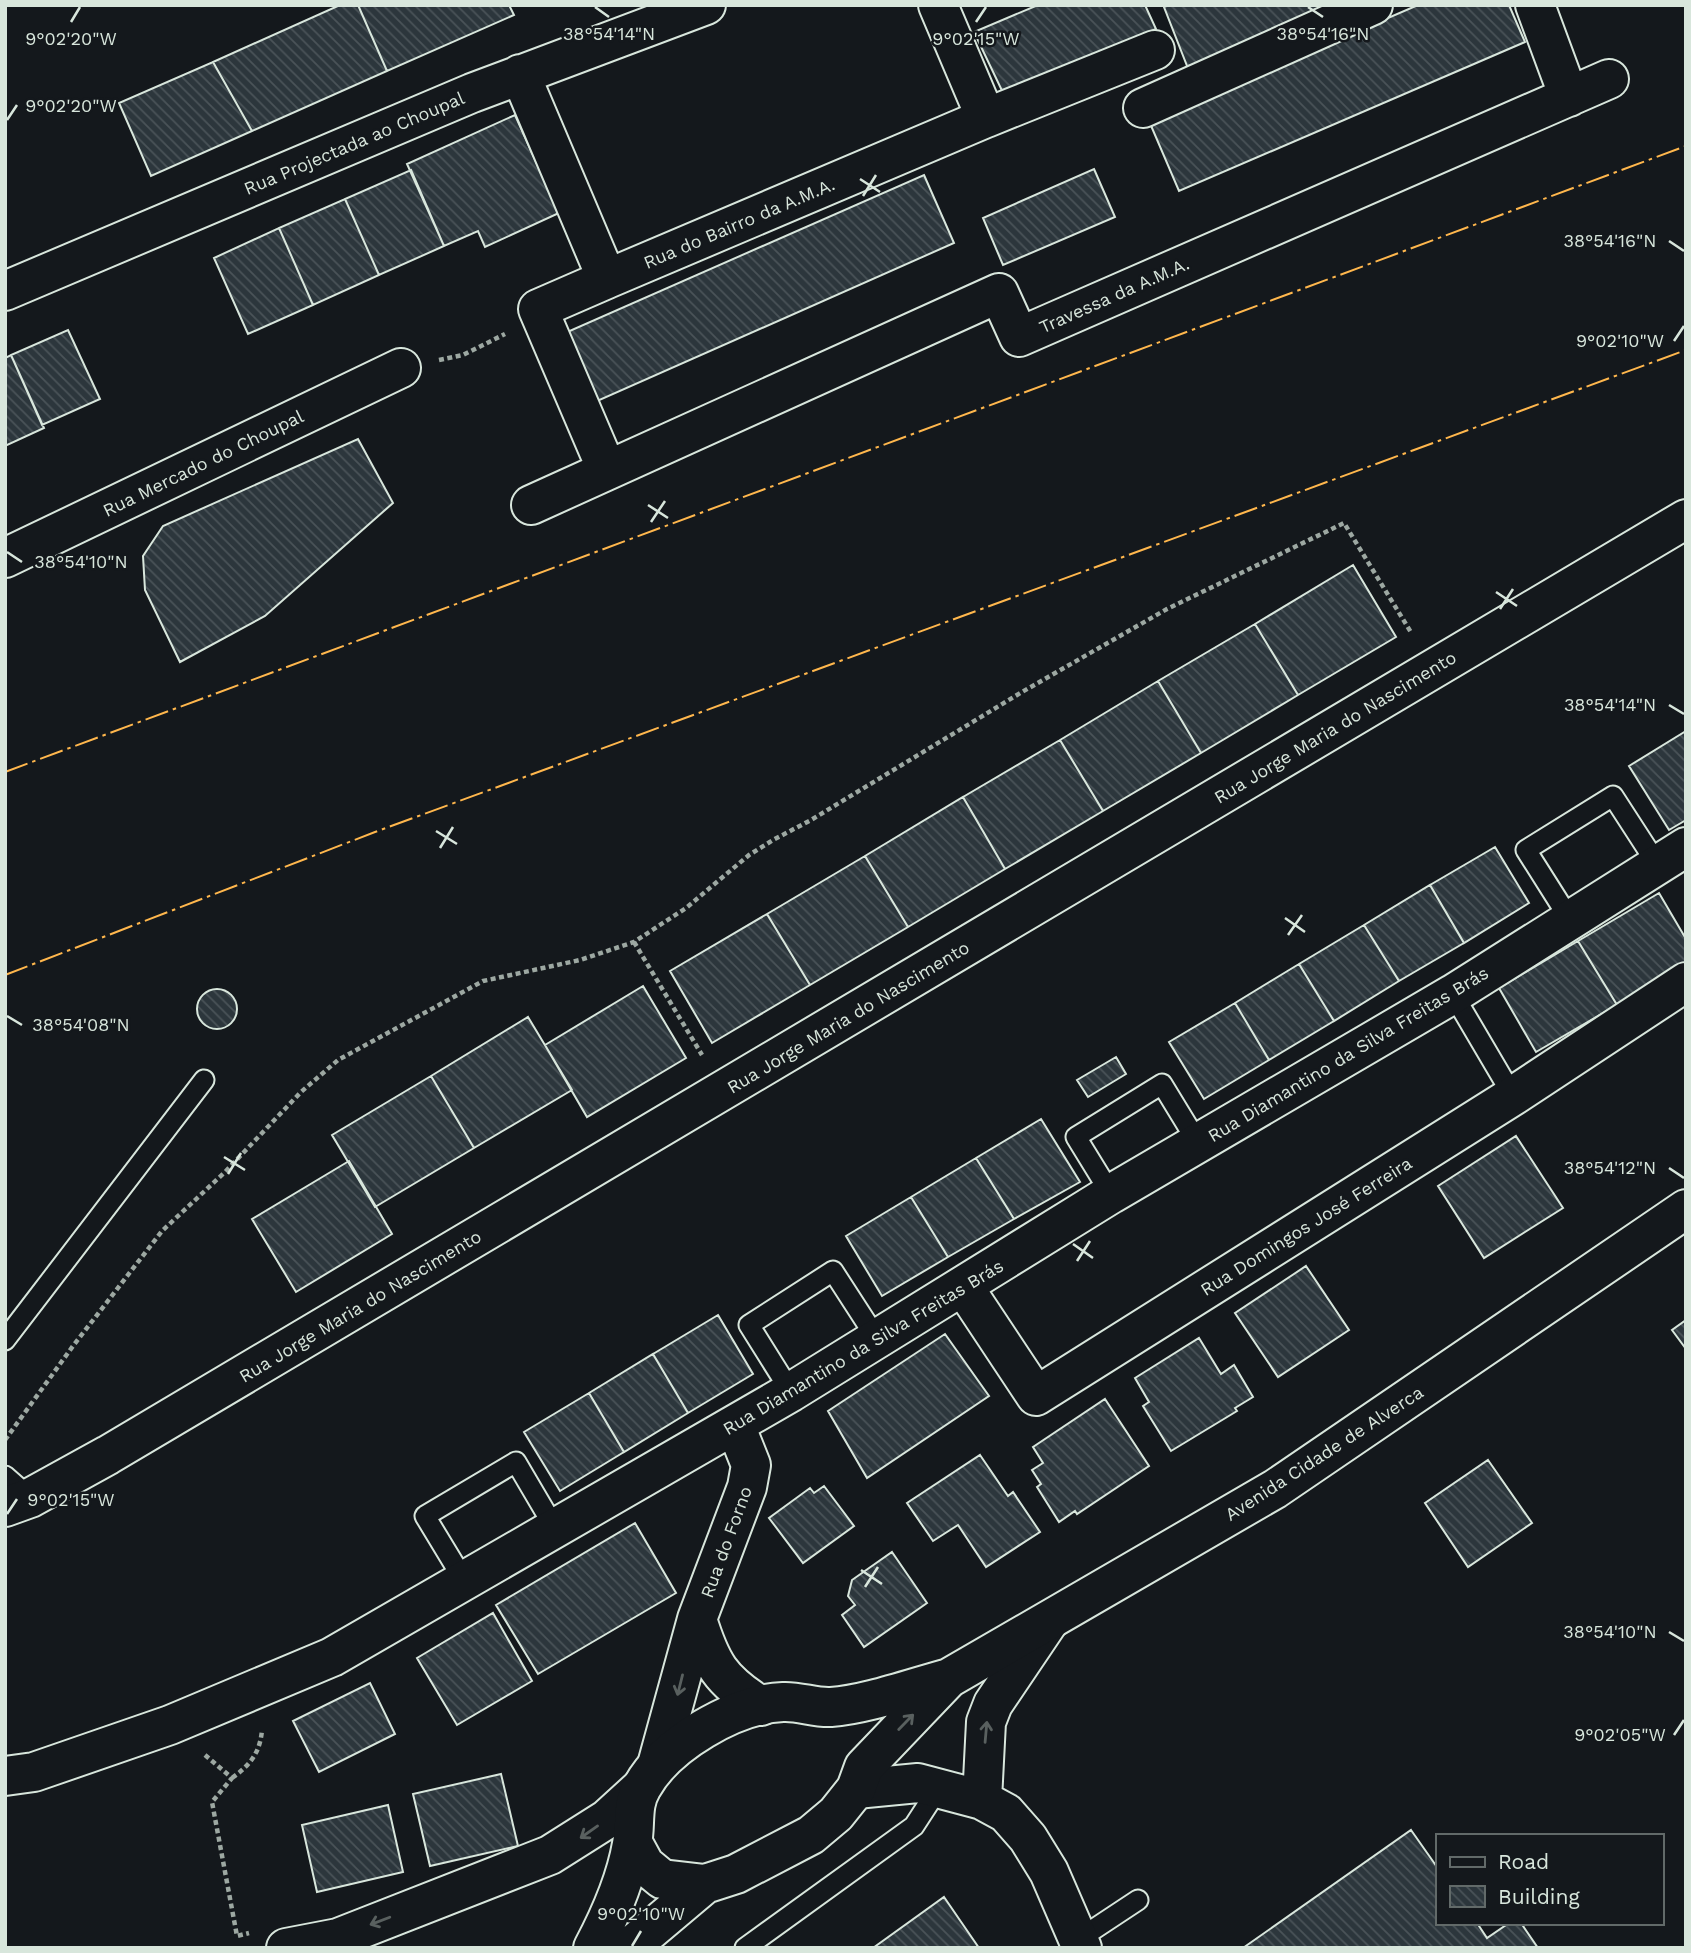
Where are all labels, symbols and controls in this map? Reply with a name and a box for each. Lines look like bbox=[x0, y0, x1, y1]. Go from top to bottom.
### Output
text: 38°54'14"N bbox=[563, 23, 655, 44]
text: 38°54'16"N bbox=[1276, 23, 1370, 44]
text: 9°02'20"W bbox=[25, 28, 117, 49]
text: 9°02'15"W bbox=[932, 28, 1020, 49]
street label: Rua Projectada ao Choupal bbox=[241, 87, 468, 199]
text: 9°02'20"W bbox=[25, 95, 117, 116]
street label: Rua do Bairro da A.M.A. bbox=[640, 173, 838, 273]
text: 38°54'16"N bbox=[1563, 230, 1657, 251]
street label: Travessa da A.M.A. bbox=[1036, 253, 1192, 337]
text: 9°02'10"W bbox=[1576, 330, 1664, 351]
street label: Rua Mercado do Choupal bbox=[99, 405, 307, 521]
text: 38°54'10"N bbox=[34, 551, 128, 572]
street label: Rua Jorge Maria do Nascimento bbox=[1210, 646, 1460, 808]
text: 38°54'14"N bbox=[1564, 694, 1656, 715]
street label: Rua Jorge Maria do Nascimento bbox=[723, 936, 973, 1098]
street label: Rua Diamantino da Silva Freitas Brás bbox=[1204, 962, 1492, 1146]
text: 38°54'08"N bbox=[32, 1014, 130, 1035]
street label: Rua Domingos José Ferreira bbox=[1196, 1152, 1416, 1300]
text: 38°54'12"N bbox=[1564, 1157, 1656, 1178]
street label: Rua Jorge Maria do Nascimento bbox=[235, 1225, 485, 1387]
street label: Rua Diamantino da Silva Freitas Brás bbox=[719, 1255, 1007, 1439]
street label: Avenida Cidade de Alverca bbox=[1221, 1381, 1427, 1525]
street label: Rua do Forno bbox=[696, 1483, 756, 1601]
text: 9°02'15"W bbox=[27, 1489, 115, 1510]
text: 38°54'10"N bbox=[1563, 1621, 1657, 1642]
one-way arrow bbox=[673, 1674, 686, 1696]
one-way arrow bbox=[898, 1714, 915, 1731]
one-way arrow bbox=[980, 1721, 993, 1744]
text: 9°02'05"W bbox=[1574, 1724, 1666, 1745]
one-way arrow bbox=[580, 1825, 599, 1839]
legend bbox=[1436, 1834, 1663, 1925]
text: Road bbox=[1498, 1849, 1549, 1874]
text: Building bbox=[1498, 1884, 1580, 1909]
text: 9°02'10"W bbox=[597, 1903, 685, 1924]
one-way arrow bbox=[370, 1916, 392, 1929]

